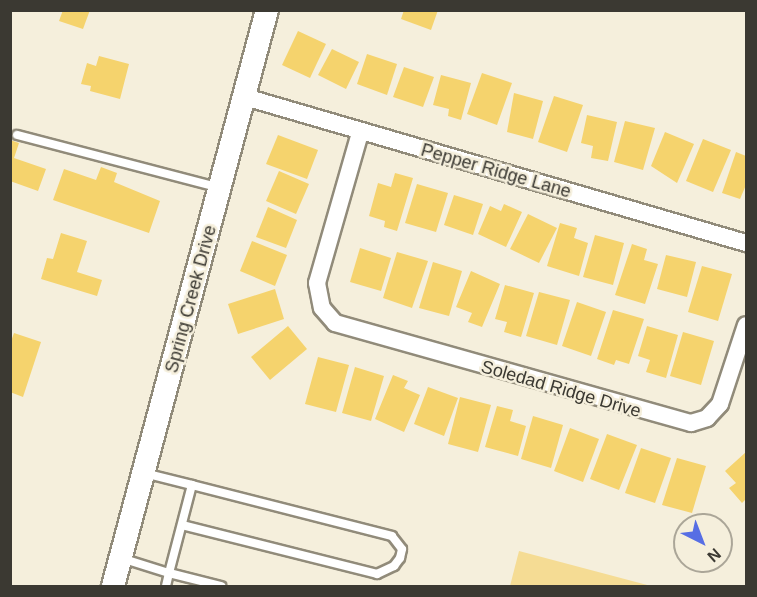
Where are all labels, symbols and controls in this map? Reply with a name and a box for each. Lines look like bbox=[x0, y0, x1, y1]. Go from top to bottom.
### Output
street label: Pepper Ridge Lane bbox=[418, 139, 574, 203]
street label: Spring Creek Drive bbox=[161, 223, 221, 375]
street label: Soledad Ridge Drive bbox=[479, 356, 643, 422]
north arrow bbox=[673, 513, 733, 573]
text: N bbox=[704, 545, 724, 565]

